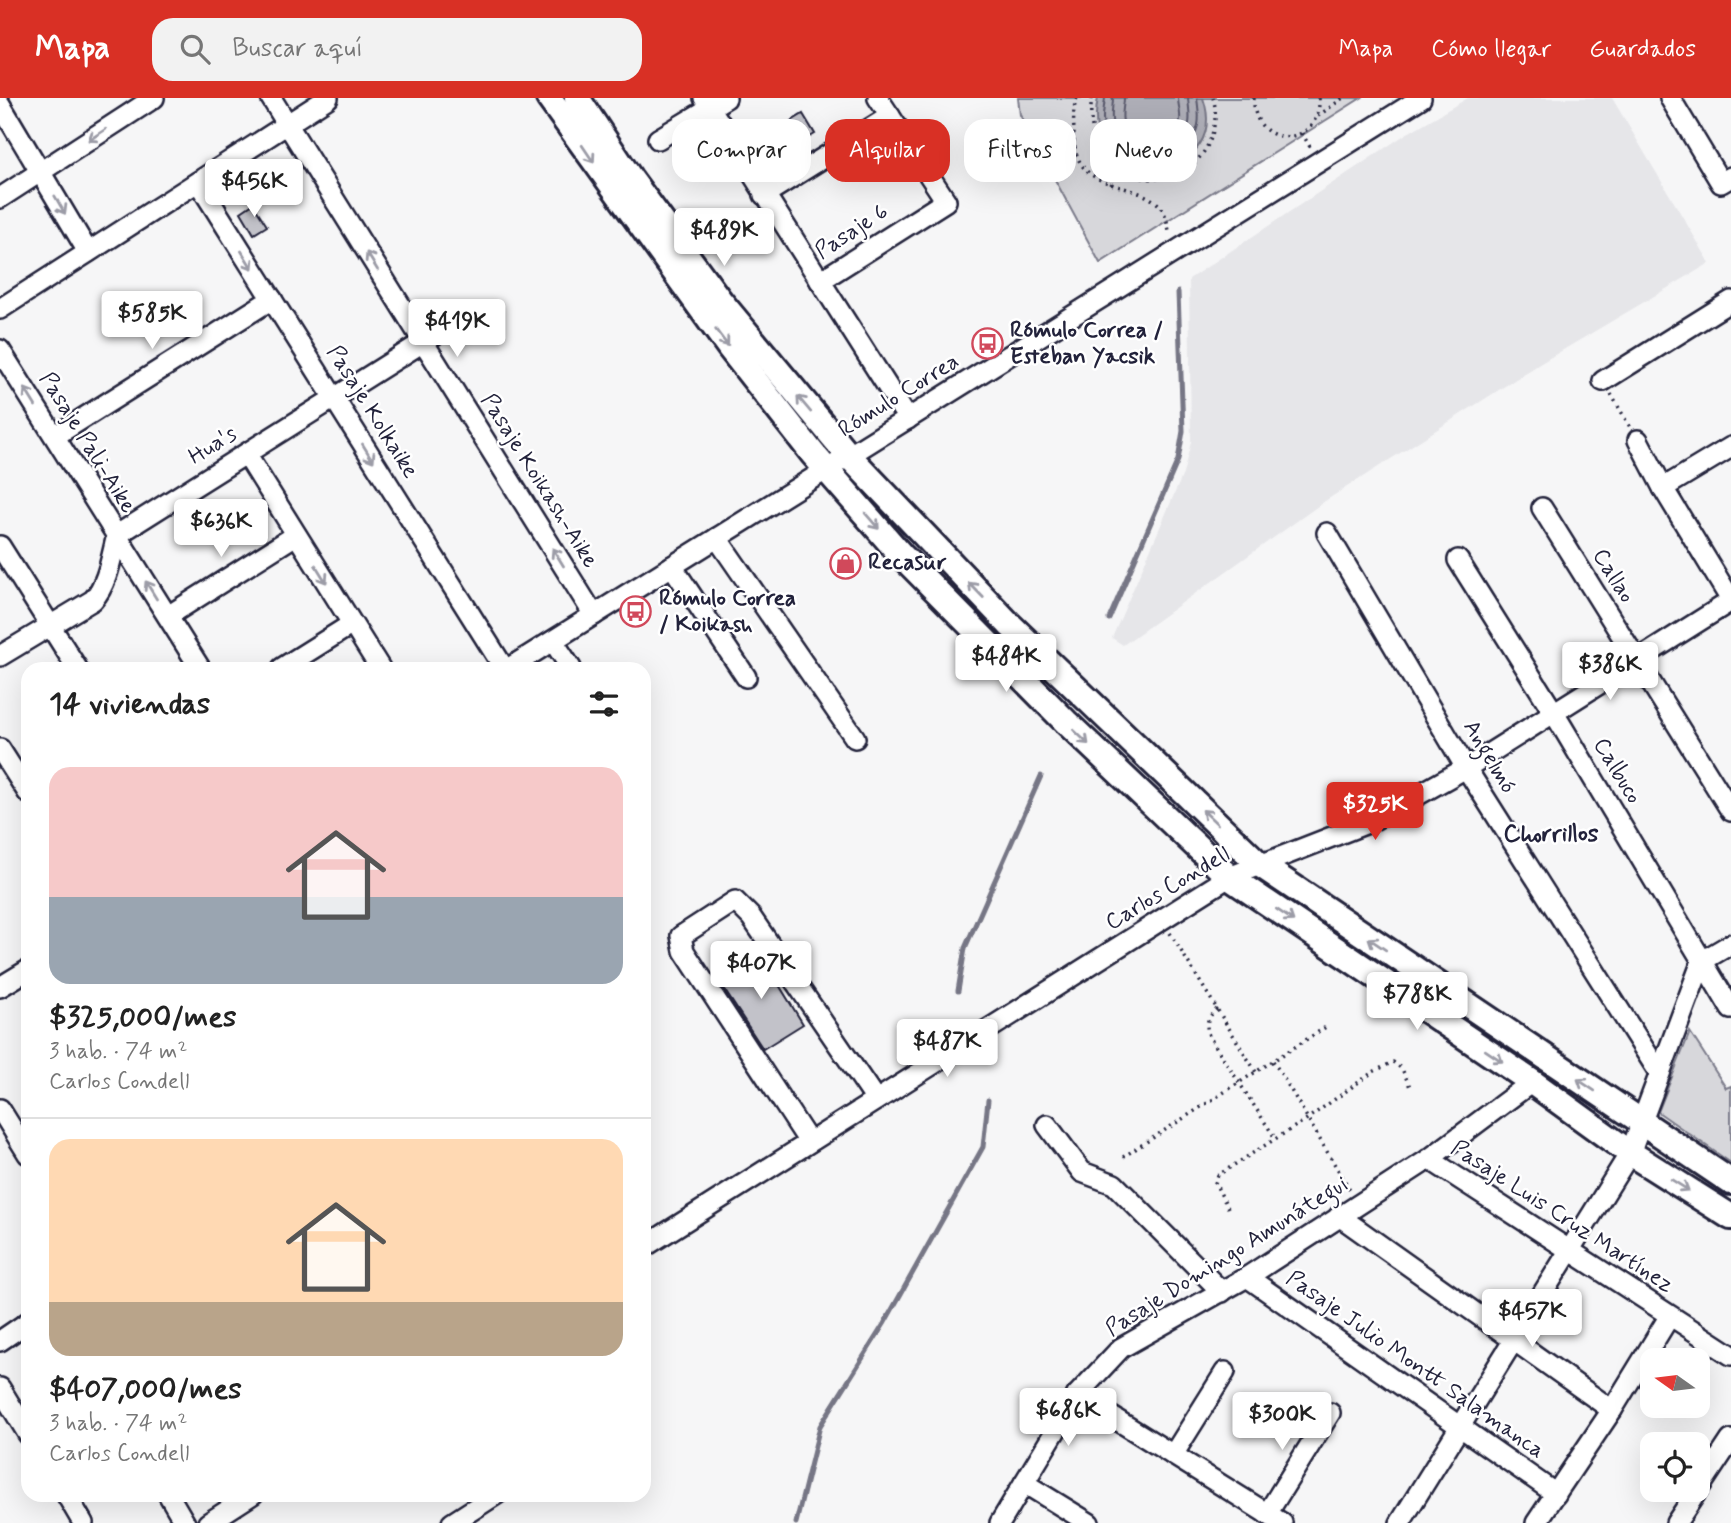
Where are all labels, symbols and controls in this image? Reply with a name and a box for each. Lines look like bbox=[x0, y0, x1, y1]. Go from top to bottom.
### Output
search box bbox=[152, 18, 642, 81]
text: Mapa bbox=[35, 27, 110, 71]
icon: search bbox=[176, 30, 214, 68]
text: Buscar aquí bbox=[232, 32, 363, 66]
text: Mapa bbox=[1338, 34, 1393, 65]
text: Cómo llegar bbox=[1431, 34, 1551, 65]
text: Guardados bbox=[1589, 34, 1696, 65]
chip: Comprar bbox=[672, 119, 811, 182]
chip: Alquilar bbox=[825, 119, 950, 182]
chip: Filtros bbox=[964, 119, 1076, 182]
chip: Nuevo bbox=[1090, 119, 1197, 182]
one-way arrow bbox=[88, 128, 107, 142]
one-way arrow bbox=[581, 144, 595, 163]
pin: $456K bbox=[205, 159, 303, 219]
text: $456K bbox=[221, 167, 287, 197]
one-way arrow bbox=[53, 194, 67, 214]
street label: Pasaje 6 bbox=[810, 197, 894, 267]
pin: $489K bbox=[675, 208, 773, 268]
text: $489K bbox=[690, 216, 758, 246]
one-way arrow bbox=[240, 250, 255, 269]
one-way arrow bbox=[364, 252, 379, 271]
pin: $585K bbox=[103, 292, 201, 351]
text: $585K bbox=[118, 299, 186, 329]
pin: $419K bbox=[408, 300, 506, 359]
text: $419K bbox=[424, 307, 490, 337]
place label: Rómulo Correa / Esteban Yacsik bbox=[1010, 316, 1163, 372]
bus stop icon: Rómulo Correa / Esteban Yacsik bbox=[970, 327, 1004, 361]
one-way arrow bbox=[715, 328, 729, 347]
street label: Pasaje Kolkaike bbox=[319, 340, 425, 484]
street label: Rómulo Correa bbox=[833, 347, 965, 445]
street label: Pasaje Pali-Aike bbox=[32, 367, 143, 519]
one-way arrow bbox=[22, 388, 36, 408]
street label: Pasaje Koikash-Aike bbox=[473, 388, 605, 574]
one-way arrow bbox=[796, 396, 812, 414]
street label: Hua's bbox=[183, 420, 243, 472]
one-way arrow bbox=[362, 442, 376, 462]
pin: $636K bbox=[172, 500, 270, 559]
text: $636K bbox=[190, 507, 252, 537]
one-way arrow bbox=[864, 512, 880, 530]
street label: Callao bbox=[1585, 543, 1641, 609]
shop icon: Recasur bbox=[828, 546, 862, 580]
one-way arrow bbox=[551, 548, 565, 568]
place label: Recasur bbox=[868, 548, 947, 578]
one-way arrow bbox=[313, 564, 328, 583]
one-way arrow bbox=[144, 581, 158, 600]
one-way arrow bbox=[968, 582, 985, 599]
place label: Rómulo Correa / Koikash bbox=[659, 584, 796, 640]
bus stop icon: Rómulo Correa / Koikash bbox=[619, 595, 653, 629]
pin: $484K bbox=[957, 634, 1055, 694]
text: $484K bbox=[971, 642, 1041, 672]
pin: $386K bbox=[1561, 642, 1659, 702]
text: $386K bbox=[1578, 650, 1642, 680]
text: 14 viviendas bbox=[49, 685, 210, 724]
icon: filters bbox=[585, 685, 623, 723]
street label: Angelmó bbox=[1454, 715, 1523, 800]
one-way arrow bbox=[1073, 728, 1090, 745]
street label: Calbuco bbox=[1586, 732, 1648, 810]
pin: $325K bbox=[1326, 782, 1424, 842]
text: $325K bbox=[1342, 790, 1408, 820]
one-way arrow bbox=[1202, 808, 1219, 825]
icon: home bbox=[273, 812, 399, 938]
district label: Chorrillos bbox=[1504, 819, 1599, 850]
street label: Carlos Condell bbox=[1100, 840, 1236, 938]
one-way arrow bbox=[1275, 909, 1295, 923]
one-way arrow bbox=[1368, 937, 1387, 951]
pin: $407K bbox=[712, 942, 810, 1001]
text: $407K bbox=[726, 949, 796, 979]
pin: $788K bbox=[1368, 972, 1466, 1032]
text: $788K bbox=[1383, 980, 1451, 1010]
text: $325,000/mes bbox=[49, 998, 236, 1037]
pin: $487K bbox=[898, 1020, 996, 1079]
text: $487K bbox=[913, 1027, 981, 1057]
text: 3 hab. · 74 m² bbox=[49, 1037, 188, 1067]
one-way arrow bbox=[1484, 1049, 1503, 1064]
text: Carlos Condell bbox=[49, 1067, 189, 1097]
one-way arrow bbox=[1576, 1078, 1596, 1092]
street label: Pasaje Luis Cruz Martínez bbox=[1445, 1134, 1679, 1300]
street label: Pasaje Domingo Amunátegui bbox=[1100, 1170, 1355, 1346]
one-way arrow bbox=[1670, 1178, 1690, 1192]
icon: home bbox=[273, 1184, 399, 1310]
street label: Pasaje Julio Montt Salamanca bbox=[1280, 1264, 1550, 1466]
pin: $457K bbox=[1483, 1290, 1581, 1349]
text: $457K bbox=[1498, 1297, 1566, 1327]
north arrow bbox=[1640, 1348, 1710, 1418]
map controls bbox=[1640, 1348, 1710, 1502]
text: $407,000/mes bbox=[49, 1370, 242, 1409]
pin: $686K bbox=[1019, 1388, 1117, 1448]
pin: $300K bbox=[1233, 1392, 1331, 1452]
text: $686K bbox=[1036, 1396, 1100, 1426]
text: $300K bbox=[1248, 1400, 1316, 1430]
text: 3 hab. · 74 m² bbox=[49, 1409, 188, 1439]
button: locate bbox=[1640, 1432, 1710, 1502]
text: Carlos Condell bbox=[49, 1439, 189, 1469]

